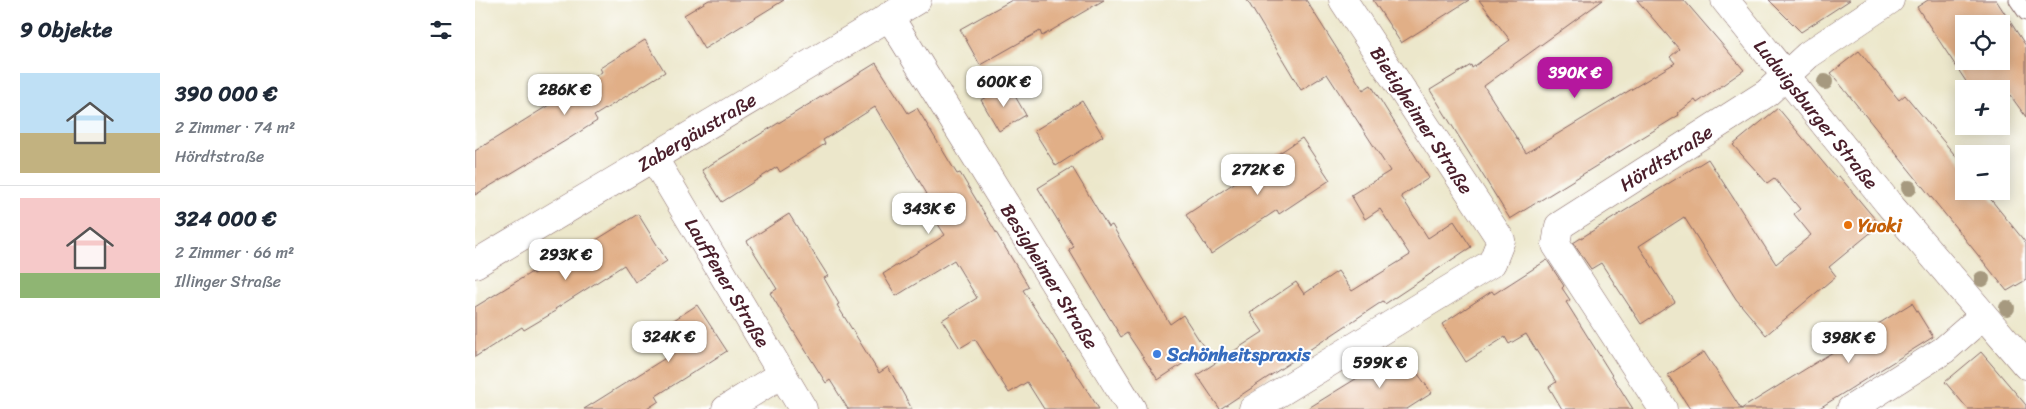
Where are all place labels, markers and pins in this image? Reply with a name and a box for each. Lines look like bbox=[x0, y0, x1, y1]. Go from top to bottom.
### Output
pin: 390K € bbox=[1534, 56, 1616, 99]
pin: 600K € bbox=[963, 66, 1045, 108]
pin: 286K € bbox=[524, 74, 606, 116]
pin: 272K € bbox=[1217, 154, 1299, 196]
pin: 343K € bbox=[888, 192, 970, 235]
place label: Yuoki bbox=[1858, 209, 1902, 242]
marker: Yuoki bbox=[1842, 219, 1854, 231]
pin: 293K € bbox=[525, 238, 607, 281]
pin: 324K € bbox=[628, 320, 710, 363]
pin: 398K € bbox=[1808, 322, 1890, 364]
place label: Schönheitspraxis bbox=[1166, 338, 1312, 371]
pin: 599K € bbox=[1339, 346, 1421, 389]
marker: Schönheitspraxis bbox=[1151, 348, 1163, 360]

